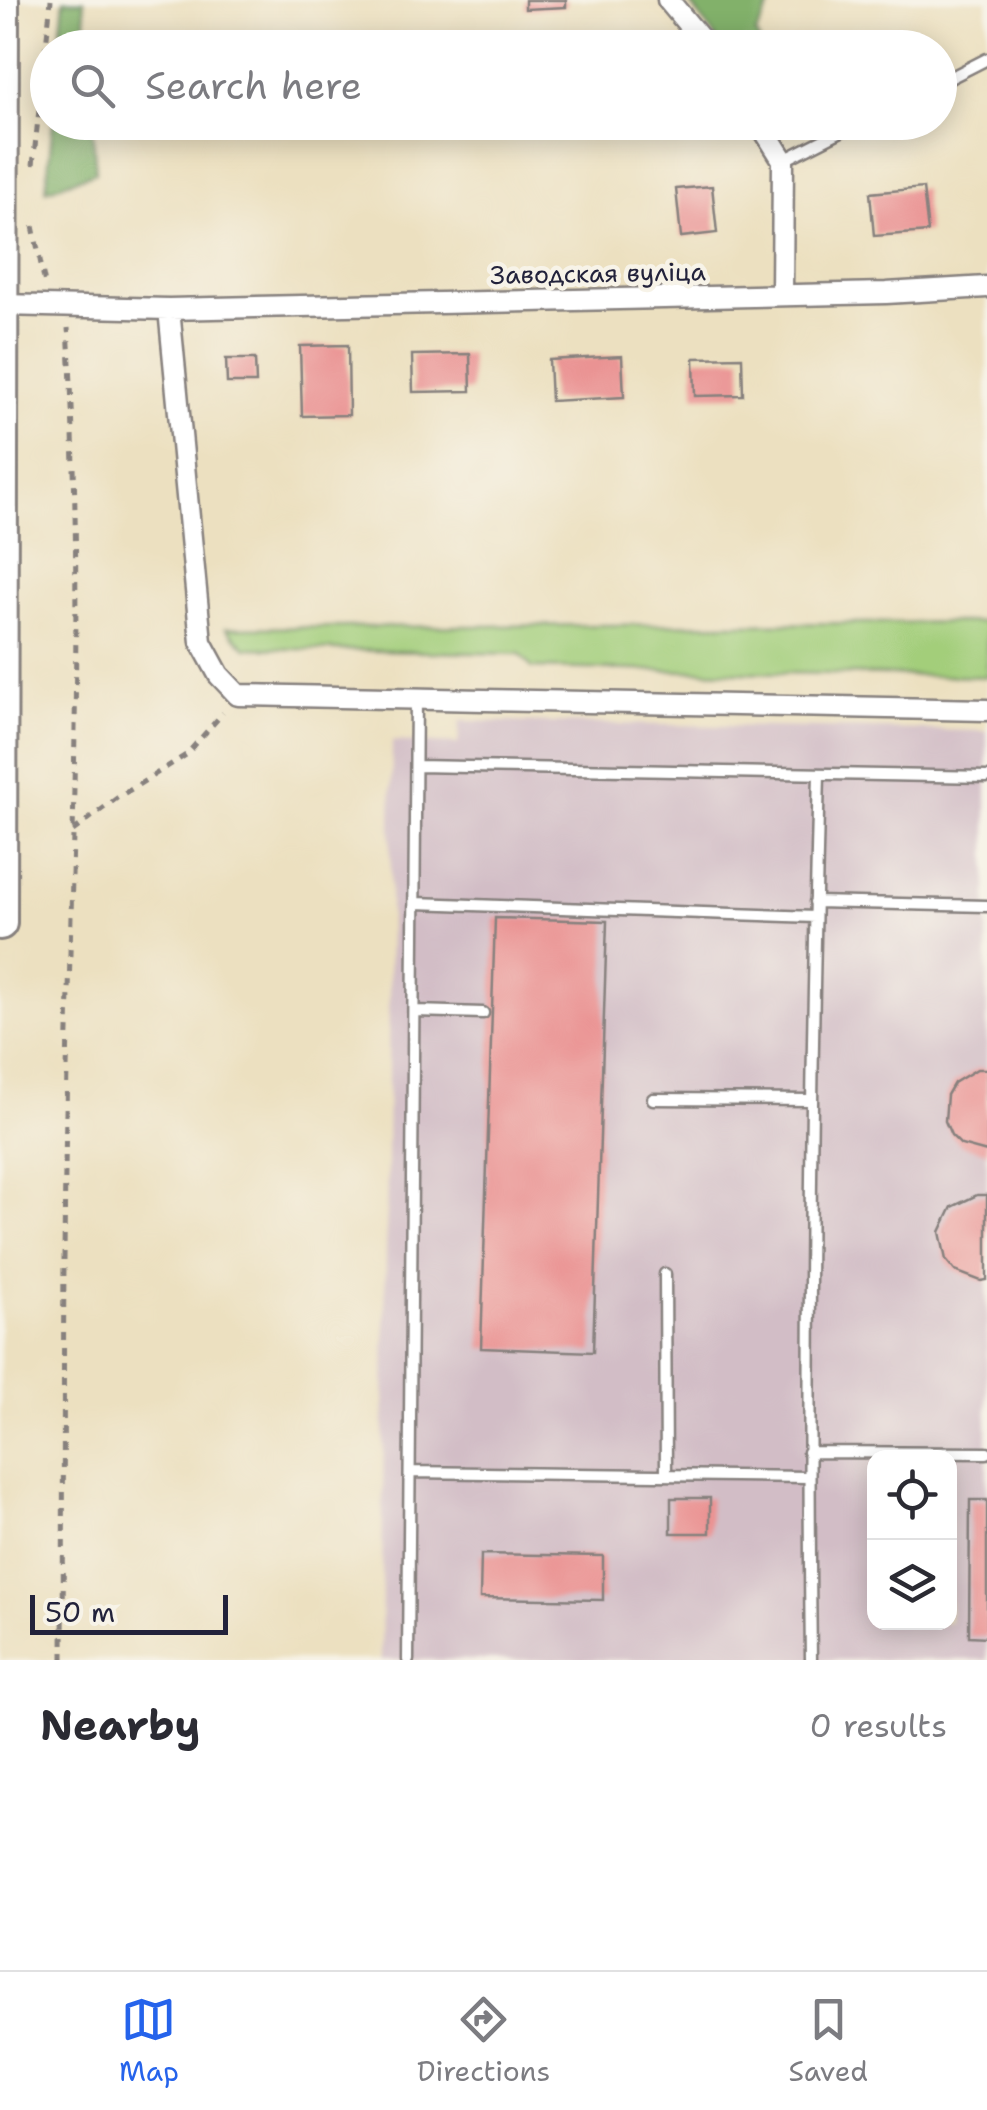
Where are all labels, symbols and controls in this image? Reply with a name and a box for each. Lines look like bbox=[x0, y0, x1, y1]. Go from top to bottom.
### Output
search box bbox=[30, 30, 957, 140]
icon: search bbox=[65, 58, 120, 113]
text: Search here bbox=[145, 60, 362, 111]
street label: Заводская вуліца bbox=[490, 254, 707, 292]
map controls bbox=[867, 1450, 957, 1630]
button: locate bbox=[867, 1450, 957, 1540]
button: layers bbox=[867, 1540, 957, 1630]
scale bar bbox=[30, 1590, 228, 1634]
text: 50 m bbox=[45, 1593, 115, 1631]
text: Nearby bbox=[40, 1697, 200, 1753]
text: 0 results bbox=[810, 1704, 947, 1747]
tab: Map bbox=[119, 1992, 179, 2090]
tab: Directions bbox=[417, 1992, 550, 2090]
tab: Saved bbox=[788, 1992, 868, 2090]

